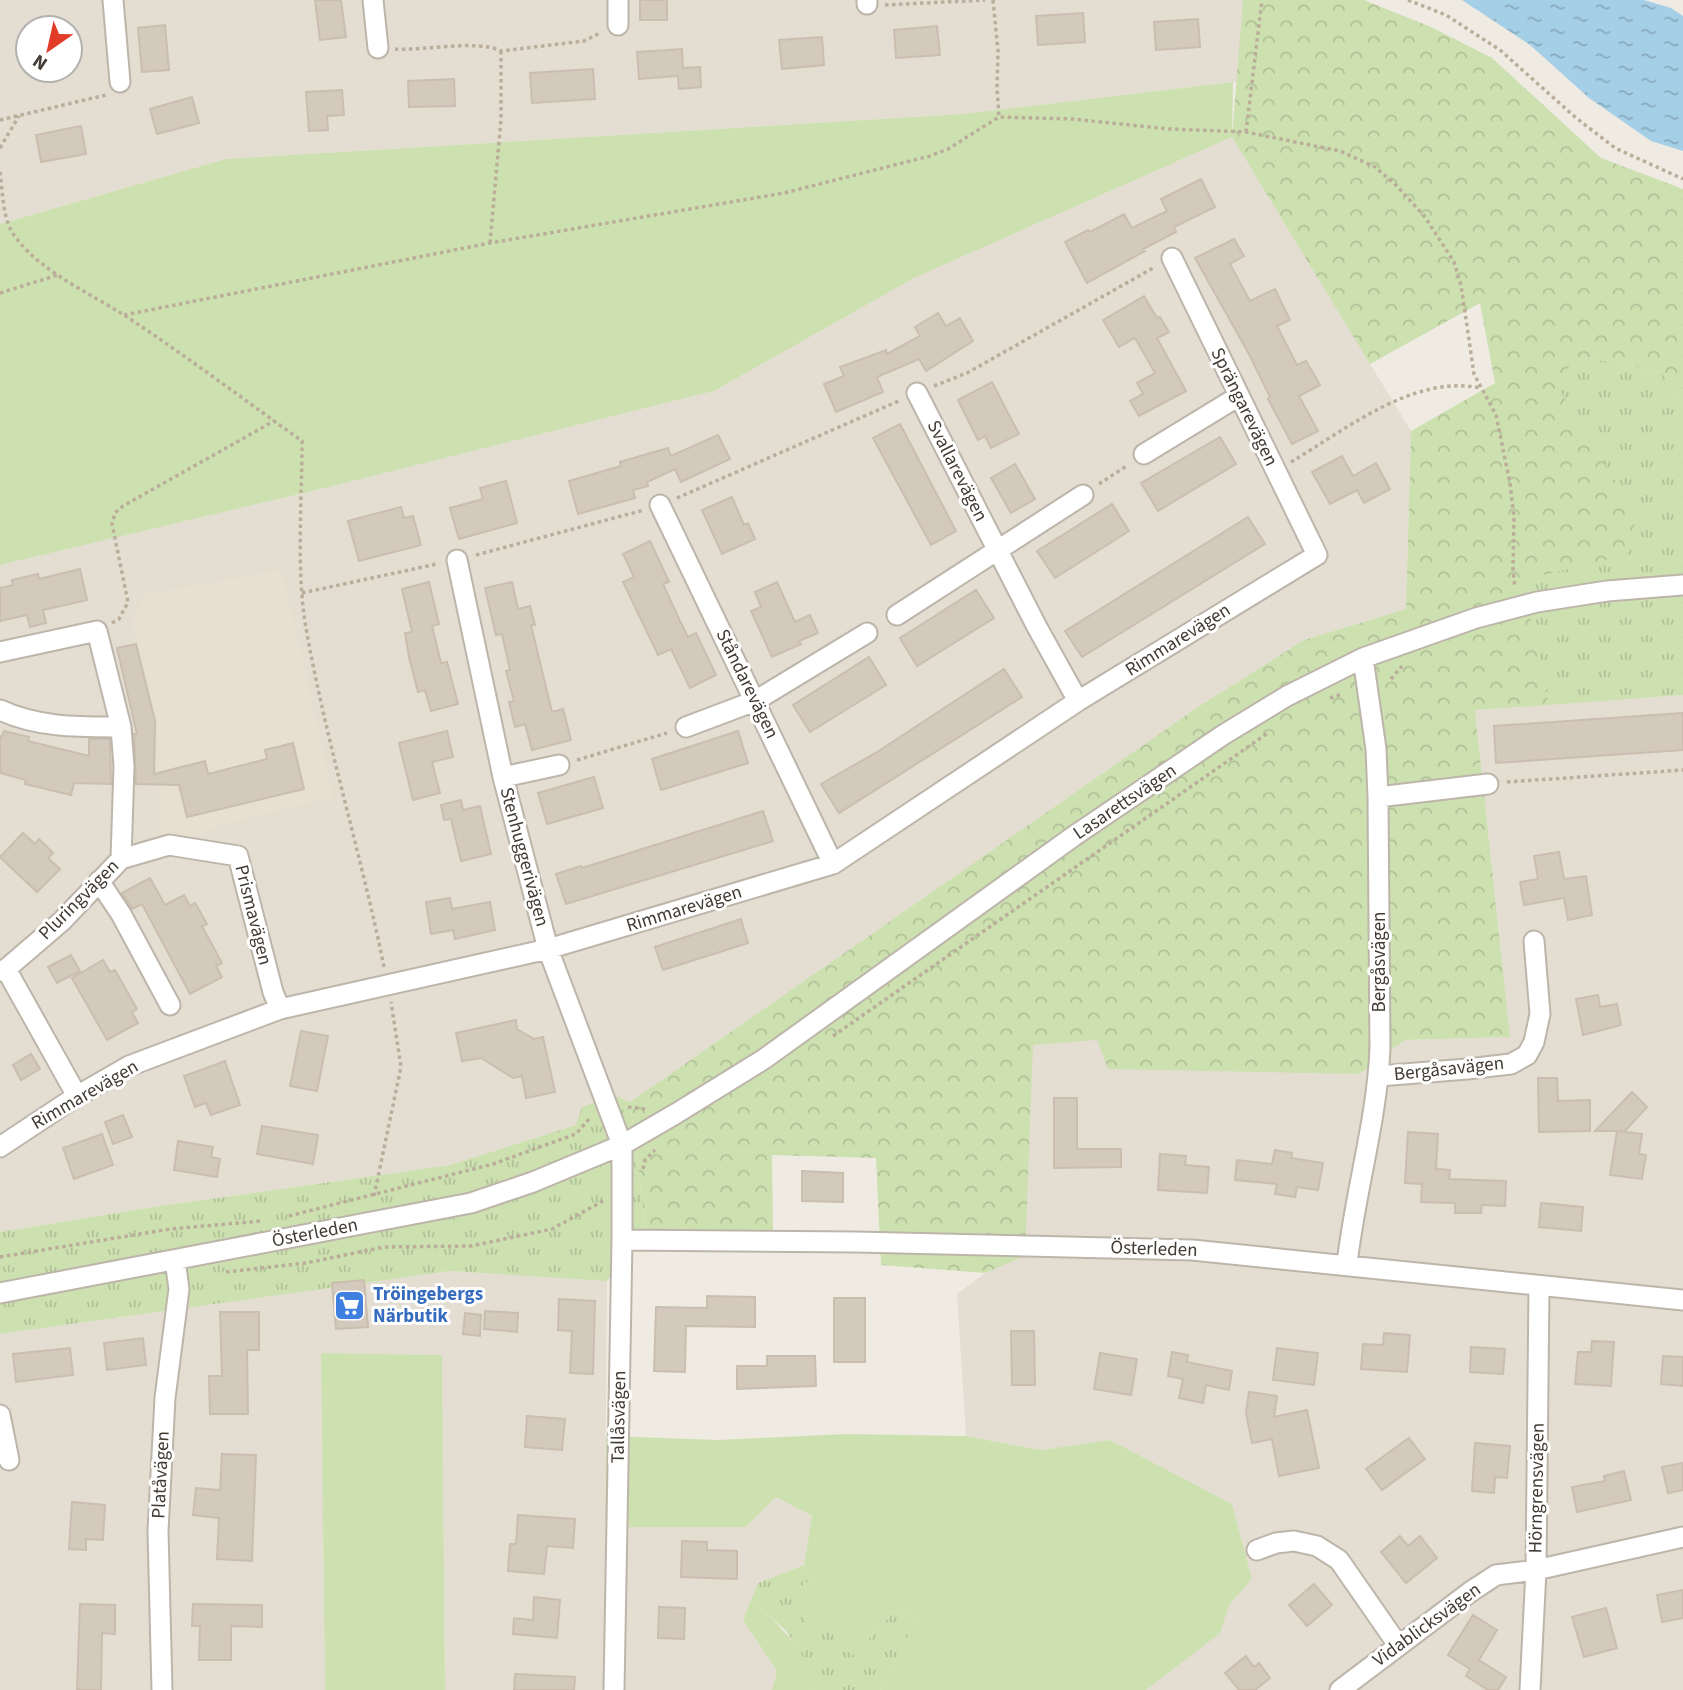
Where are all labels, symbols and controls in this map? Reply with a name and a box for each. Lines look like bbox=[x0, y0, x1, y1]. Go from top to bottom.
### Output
north arrow bbox=[14, 14, 84, 84]
text: N bbox=[28, 47, 53, 77]
street label: Sprängarevägen bbox=[1204, 343, 1284, 471]
street label: Svallarevägen bbox=[920, 416, 994, 526]
street label: Rimmarevägen bbox=[1120, 597, 1236, 683]
street label: Ståndarevägen bbox=[709, 625, 785, 743]
street label: Lasarettsvägen bbox=[1068, 757, 1182, 847]
street label: Stenhuggerivägen bbox=[492, 784, 556, 930]
street label: Pluringvägen bbox=[33, 854, 125, 946]
street label: Prismavägen bbox=[228, 862, 278, 968]
street label: Rimmarevägen bbox=[623, 879, 745, 939]
street label: Bergåsvägen bbox=[1366, 911, 1393, 1013]
street label: Bergåsavägen bbox=[1393, 1050, 1505, 1088]
street label: Rimmarevägen bbox=[26, 1053, 144, 1137]
street label: Österleden bbox=[270, 1211, 360, 1255]
street label: Österleden bbox=[1110, 1234, 1198, 1264]
place label: Tröingebergs Närbutik bbox=[373, 1281, 483, 1330]
supermarket icon: Tröingebergs Närbutik bbox=[333, 1288, 367, 1322]
street label: Tallåsvägen bbox=[605, 1370, 633, 1464]
street label: Hörngrensvägen bbox=[1522, 1422, 1552, 1554]
street label: Platåvägen bbox=[145, 1430, 177, 1520]
street label: Vidablicksvägen bbox=[1367, 1577, 1487, 1673]

